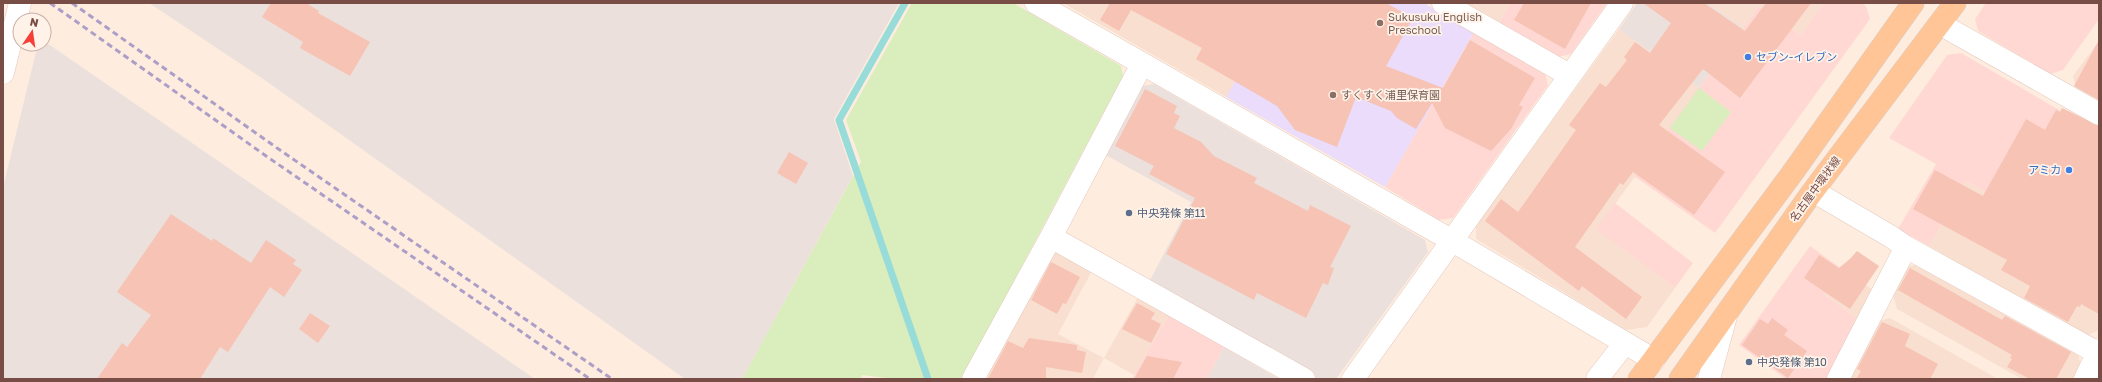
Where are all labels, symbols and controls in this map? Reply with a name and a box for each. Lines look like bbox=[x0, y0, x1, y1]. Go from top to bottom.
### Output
place label: Sukusuku English Preschool bbox=[1388, 10, 1482, 36]
north arrow bbox=[12, 12, 52, 52]
text: N bbox=[29, 14, 40, 29]
marker: Sukusuku English Preschool bbox=[1375, 18, 1385, 28]
place label: セブン-イレブン bbox=[1756, 50, 1837, 63]
marker: セブン-イレブン bbox=[1743, 52, 1753, 62]
place label: すくすく浦里保育園 bbox=[1341, 88, 1440, 101]
marker: すくすく浦里保育園 bbox=[1328, 90, 1338, 100]
street label: 名古屋中環状線 bbox=[1787, 154, 1842, 224]
place label: アミカ bbox=[2028, 163, 2061, 176]
marker: アミカ bbox=[2064, 165, 2074, 175]
place label: 中央発條 第11 bbox=[1137, 206, 1205, 219]
marker: 中央発條 第11 bbox=[1124, 208, 1134, 218]
place label: 中央発條 第10 bbox=[1757, 355, 1827, 368]
marker: 中央発條 第10 bbox=[1744, 357, 1754, 367]

